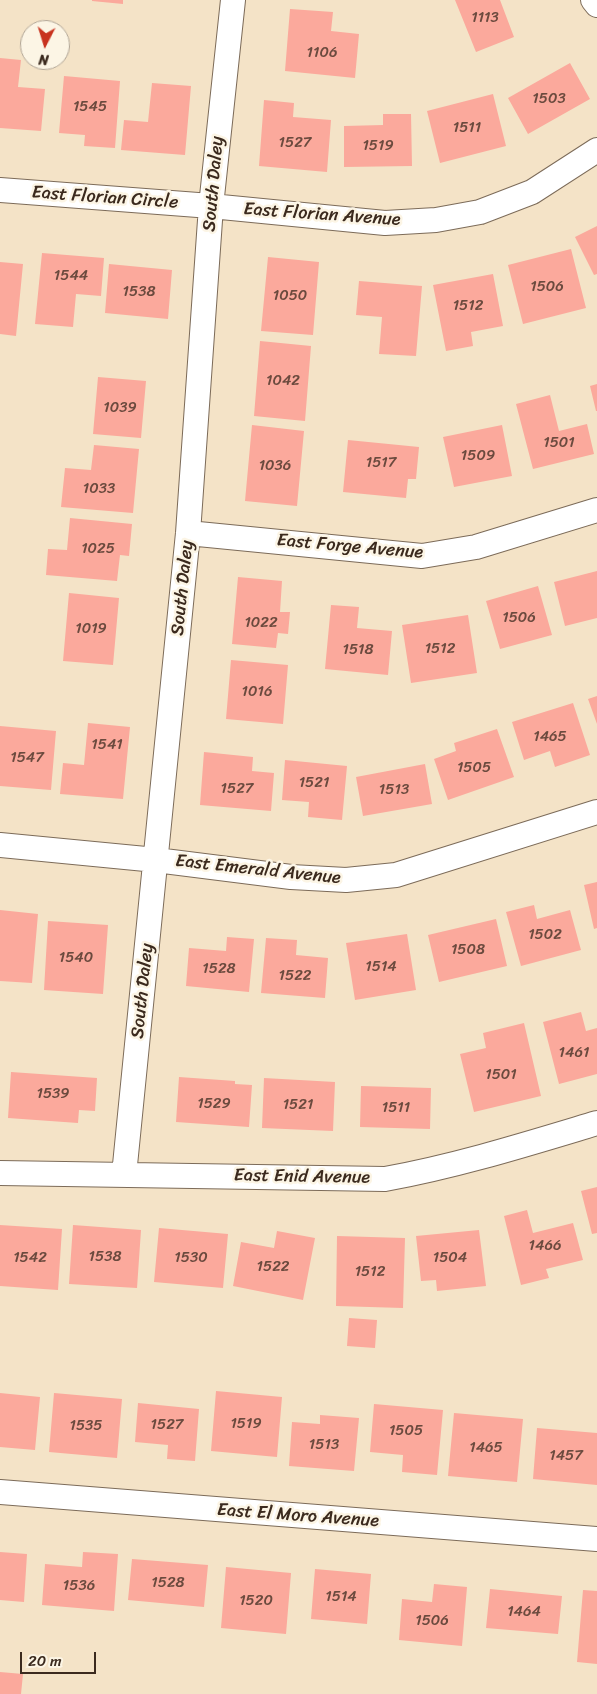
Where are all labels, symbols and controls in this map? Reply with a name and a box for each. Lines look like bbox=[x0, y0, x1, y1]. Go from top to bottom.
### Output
house number: 1113 bbox=[471, 9, 499, 27]
north arrow bbox=[20, 20, 70, 70]
house number: 1106 bbox=[307, 44, 337, 62]
text: N bbox=[38, 47, 50, 72]
house number: 1503 bbox=[532, 90, 566, 108]
house number: 1545 bbox=[73, 98, 107, 116]
house number: 1511 bbox=[453, 119, 481, 137]
house number: 1527 bbox=[279, 134, 311, 152]
street label: South Daley bbox=[199, 135, 229, 233]
house number: 1519 bbox=[362, 137, 394, 155]
street label: East Florian Circle bbox=[31, 182, 179, 214]
street label: East Florian Avenue bbox=[243, 199, 401, 231]
house number: 1544 bbox=[54, 267, 88, 285]
house number: 1506 bbox=[530, 278, 564, 296]
house number: 1538 bbox=[123, 283, 155, 301]
house number: 1050 bbox=[273, 287, 307, 305]
house number: 1512 bbox=[453, 297, 483, 315]
house number: 1042 bbox=[266, 372, 300, 390]
house number: 1039 bbox=[103, 399, 137, 417]
house number: 1501 bbox=[543, 434, 575, 452]
house number: 1509 bbox=[461, 447, 495, 465]
house number: 1517 bbox=[366, 454, 396, 472]
house number: 1036 bbox=[259, 457, 291, 475]
house number: 1033 bbox=[83, 480, 115, 498]
street label: East Forge Avenue bbox=[276, 530, 424, 564]
street label: South Daley bbox=[167, 539, 199, 637]
house number: 1025 bbox=[81, 540, 115, 558]
house number: 1506 bbox=[502, 609, 536, 627]
house number: 1022 bbox=[244, 614, 278, 632]
house number: 1019 bbox=[75, 620, 107, 638]
house number: 1512 bbox=[425, 640, 455, 658]
house number: 1518 bbox=[342, 641, 374, 659]
house number: 1016 bbox=[242, 683, 272, 701]
house number: 1465 bbox=[533, 728, 567, 746]
house number: 1541 bbox=[91, 736, 123, 754]
house number: 1547 bbox=[10, 749, 44, 767]
house number: 1505 bbox=[457, 759, 491, 777]
house number: 1521 bbox=[299, 774, 329, 792]
house number: 1527 bbox=[221, 780, 253, 798]
house number: 1513 bbox=[379, 781, 409, 799]
street label: East Emerald Avenue bbox=[174, 851, 342, 889]
house number: 1502 bbox=[528, 926, 562, 944]
house number: 1508 bbox=[451, 941, 485, 959]
street label: South Daley bbox=[127, 942, 159, 1040]
house number: 1540 bbox=[59, 949, 93, 967]
house number: 1514 bbox=[365, 958, 397, 976]
house number: 1528 bbox=[202, 960, 236, 978]
house number: 1522 bbox=[279, 967, 311, 985]
house number: 1461 bbox=[559, 1044, 589, 1062]
house number: 1501 bbox=[485, 1066, 517, 1084]
house number: 1539 bbox=[36, 1085, 70, 1103]
house number: 1529 bbox=[197, 1095, 231, 1113]
house number: 1521 bbox=[283, 1096, 313, 1114]
house number: 1511 bbox=[382, 1099, 410, 1117]
street label: East Enid Avenue bbox=[234, 1165, 370, 1189]
house number: 1466 bbox=[529, 1237, 561, 1255]
house number: 1538 bbox=[89, 1248, 121, 1266]
house number: 1542 bbox=[13, 1249, 47, 1267]
house number: 1530 bbox=[174, 1249, 208, 1267]
house number: 1504 bbox=[433, 1249, 467, 1267]
house number: 1522 bbox=[257, 1258, 289, 1276]
house number: 1512 bbox=[355, 1263, 385, 1281]
house number: 1519 bbox=[230, 1415, 262, 1433]
house number: 1527 bbox=[151, 1416, 183, 1434]
house number: 1535 bbox=[70, 1417, 102, 1435]
house number: 1505 bbox=[389, 1422, 423, 1440]
house number: 1513 bbox=[309, 1436, 339, 1454]
house number: 1465 bbox=[469, 1439, 503, 1457]
house number: 1457 bbox=[549, 1447, 583, 1465]
street label: East El Moro Avenue bbox=[216, 1500, 380, 1532]
house number: 1528 bbox=[151, 1574, 185, 1592]
house number: 1536 bbox=[63, 1577, 95, 1595]
house number: 1514 bbox=[325, 1588, 357, 1606]
house number: 1520 bbox=[239, 1592, 273, 1610]
house number: 1464 bbox=[507, 1603, 541, 1621]
house number: 1506 bbox=[415, 1612, 449, 1630]
scale bar bbox=[22, 1642, 99, 1674]
text: 20 m bbox=[28, 1648, 62, 1674]

